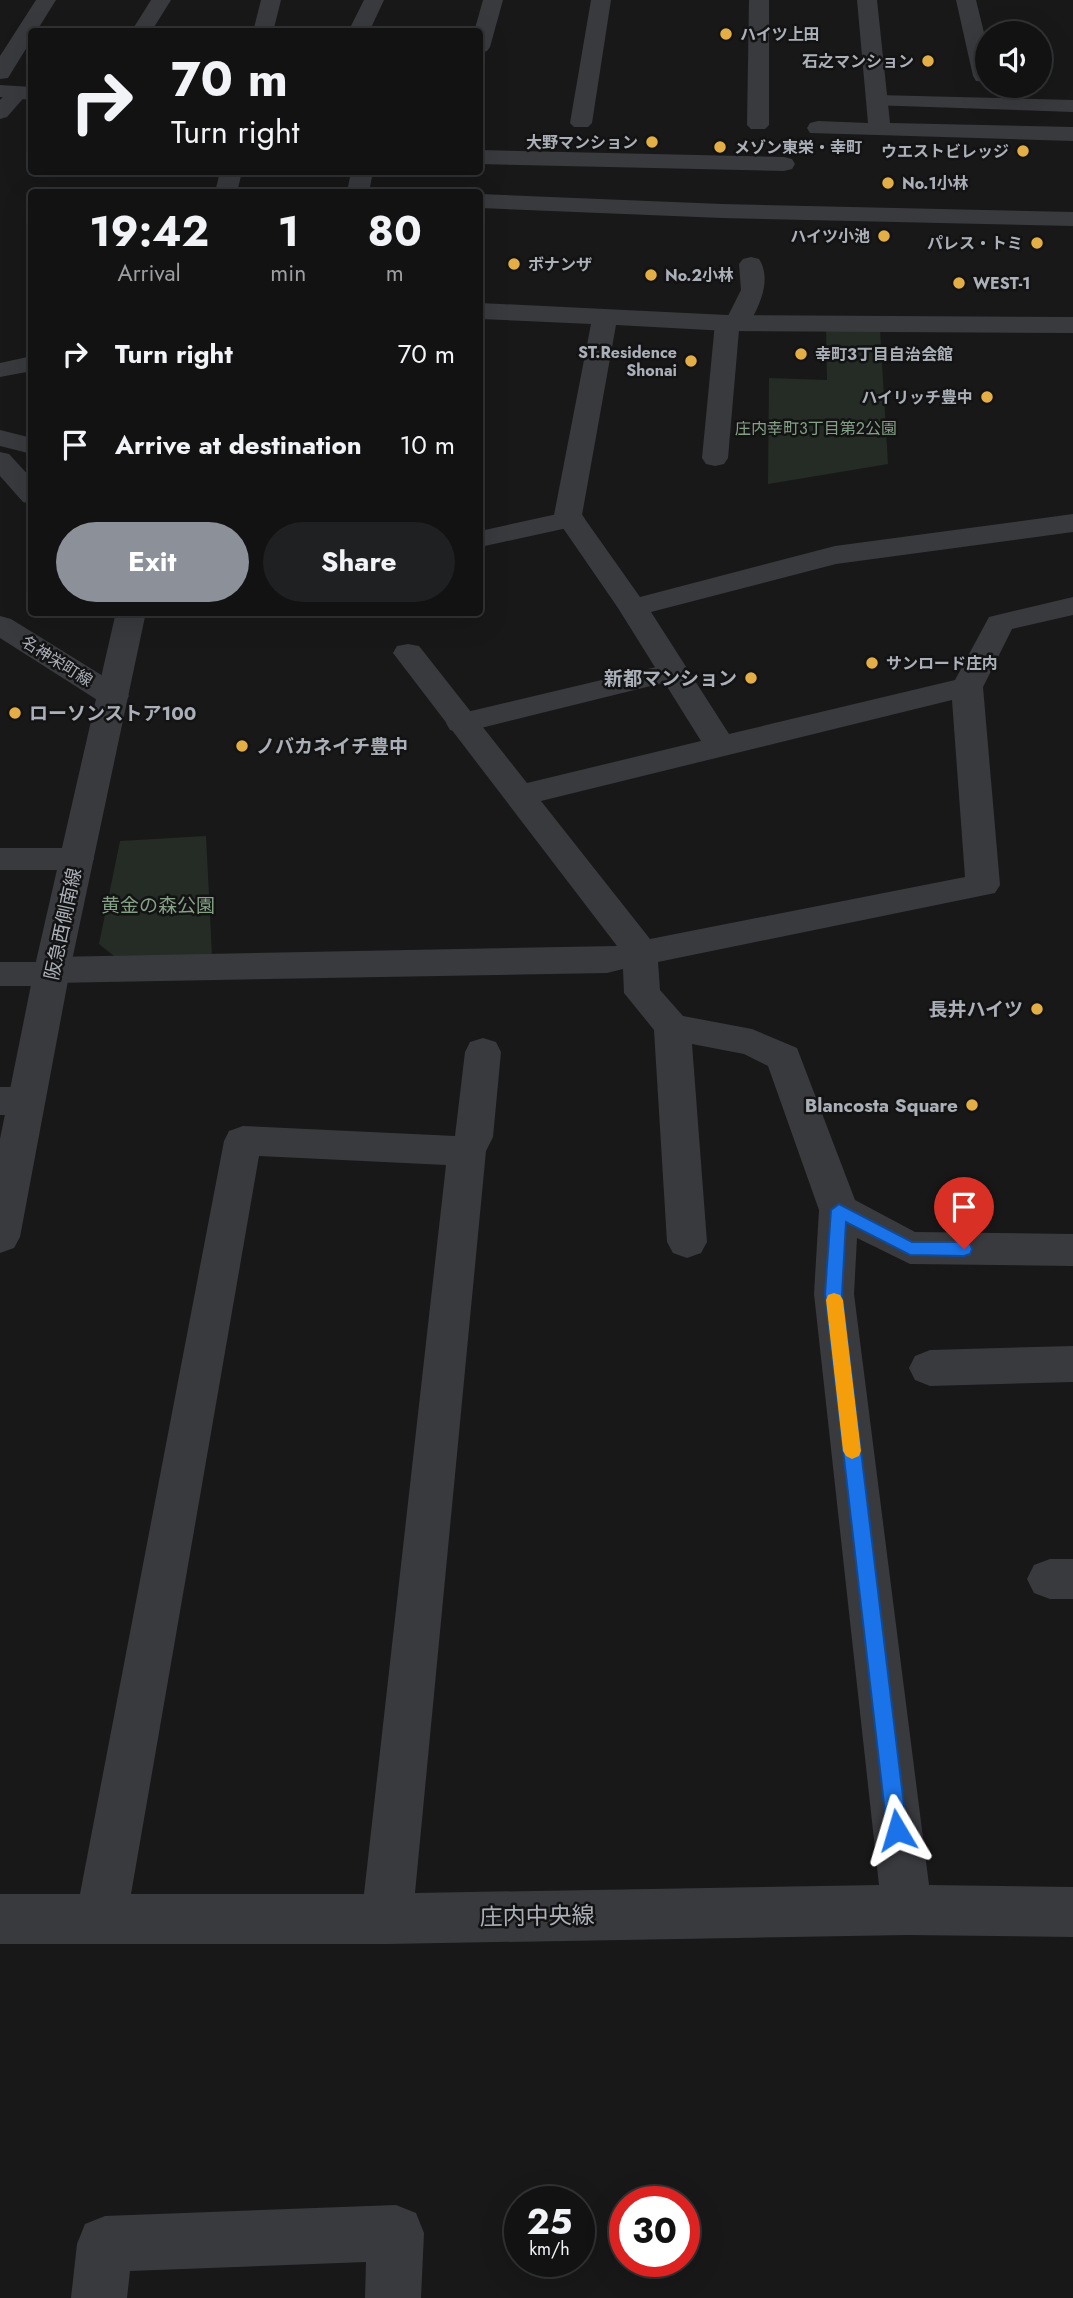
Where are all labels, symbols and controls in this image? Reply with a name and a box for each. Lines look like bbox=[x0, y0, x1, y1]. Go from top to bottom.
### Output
map controls bbox=[975, 21, 1052, 98]
button: sound bbox=[975, 21, 1052, 98]
place label: ハイツ上田 bbox=[740, 23, 820, 46]
marker: ハイツ上田 bbox=[718, 26, 734, 42]
text: 70 m bbox=[171, 44, 288, 114]
place label: 石之マンション bbox=[802, 50, 914, 73]
marker: 石之マンション bbox=[920, 53, 936, 69]
icon: right bbox=[56, 56, 147, 147]
text: Turn right bbox=[171, 109, 300, 155]
place label: 大野マンション bbox=[526, 131, 638, 154]
marker: 大野マンション bbox=[644, 134, 660, 150]
place label: メゾン東栄・幸町 bbox=[734, 136, 862, 159]
marker: メゾン東栄・幸町 bbox=[712, 139, 728, 155]
place label: ウエストビレッジ bbox=[881, 140, 1009, 163]
marker: ウエストビレッジ bbox=[1015, 143, 1031, 159]
place label: No.1小林 bbox=[902, 172, 969, 195]
marker: No.1小林 bbox=[880, 175, 896, 191]
text: 19:42 bbox=[89, 201, 209, 262]
text: 1 bbox=[278, 201, 299, 262]
text: 80 bbox=[368, 201, 422, 262]
place label: ハイツ小池 bbox=[790, 225, 870, 248]
marker: ハイツ小池 bbox=[876, 228, 892, 244]
place label: パレス・トミ bbox=[927, 232, 1023, 255]
marker: パレス・トミ bbox=[1029, 235, 1045, 251]
place label: ボナンザ bbox=[528, 253, 592, 276]
text: Arrival bbox=[117, 256, 181, 290]
text: min bbox=[270, 256, 306, 290]
text: m bbox=[386, 256, 404, 290]
marker: ボナンザ bbox=[506, 256, 522, 272]
place label: No.2小林 bbox=[665, 264, 734, 287]
marker: No.2小林 bbox=[643, 267, 659, 283]
place label: WEST-1 bbox=[973, 272, 1030, 295]
marker: WEST-1 bbox=[951, 275, 967, 291]
icon: right bbox=[56, 335, 94, 373]
text: Turn right bbox=[115, 335, 233, 373]
text: 70 m bbox=[398, 335, 455, 373]
place label: ST.Residence Shonai bbox=[578, 341, 677, 382]
place label: 幸町3丁目自治会館 bbox=[815, 343, 953, 366]
marker: 幸町3丁目自治会館 bbox=[793, 346, 809, 362]
marker: ST.Residence Shonai bbox=[683, 353, 699, 369]
place label: ハイリッチ豊中 bbox=[861, 386, 973, 409]
marker: ハイリッチ豊中 bbox=[979, 389, 995, 405]
park label: 庄内幸町3丁目第2公園 bbox=[735, 417, 897, 440]
icon: arrive bbox=[56, 426, 94, 464]
text: Arrive at destination bbox=[115, 426, 362, 464]
text: 10 m bbox=[400, 426, 455, 464]
button: Exit bbox=[56, 522, 249, 602]
button: Share bbox=[263, 522, 455, 602]
street label: 名神栄町線 bbox=[17, 630, 97, 692]
place label: サンロード庄内 bbox=[886, 652, 998, 675]
marker: サンロード庄内 bbox=[864, 655, 880, 671]
place label: 新都マンション bbox=[604, 665, 737, 692]
marker: 新都マンション bbox=[743, 670, 759, 686]
place label: ローソンストア100 bbox=[29, 700, 196, 727]
marker: ローソンストア100 bbox=[7, 705, 23, 721]
place label: ノバカネイチ豊中 bbox=[256, 733, 408, 760]
marker: ノバカネイチ豊中 bbox=[234, 738, 250, 754]
street label: 阪急西側南線 bbox=[38, 865, 88, 983]
park label: 黄金の森公園 bbox=[101, 892, 215, 919]
place label: 長井ハイツ bbox=[928, 996, 1023, 1023]
marker: 長井ハイツ bbox=[1029, 1001, 1045, 1017]
place label: Blancosta Square bbox=[805, 1092, 958, 1119]
marker: Blancosta Square bbox=[964, 1097, 980, 1113]
pin bbox=[934, 1177, 994, 1249]
icon: arrive bbox=[945, 1188, 983, 1226]
position arrow bbox=[860, 1793, 934, 1867]
street label: 庄内中央線 bbox=[479, 1898, 595, 1934]
speed limit sign: 30 bbox=[609, 2186, 700, 2277]
text: 25 bbox=[527, 2197, 572, 2247]
text: km/h bbox=[529, 2236, 570, 2262]

